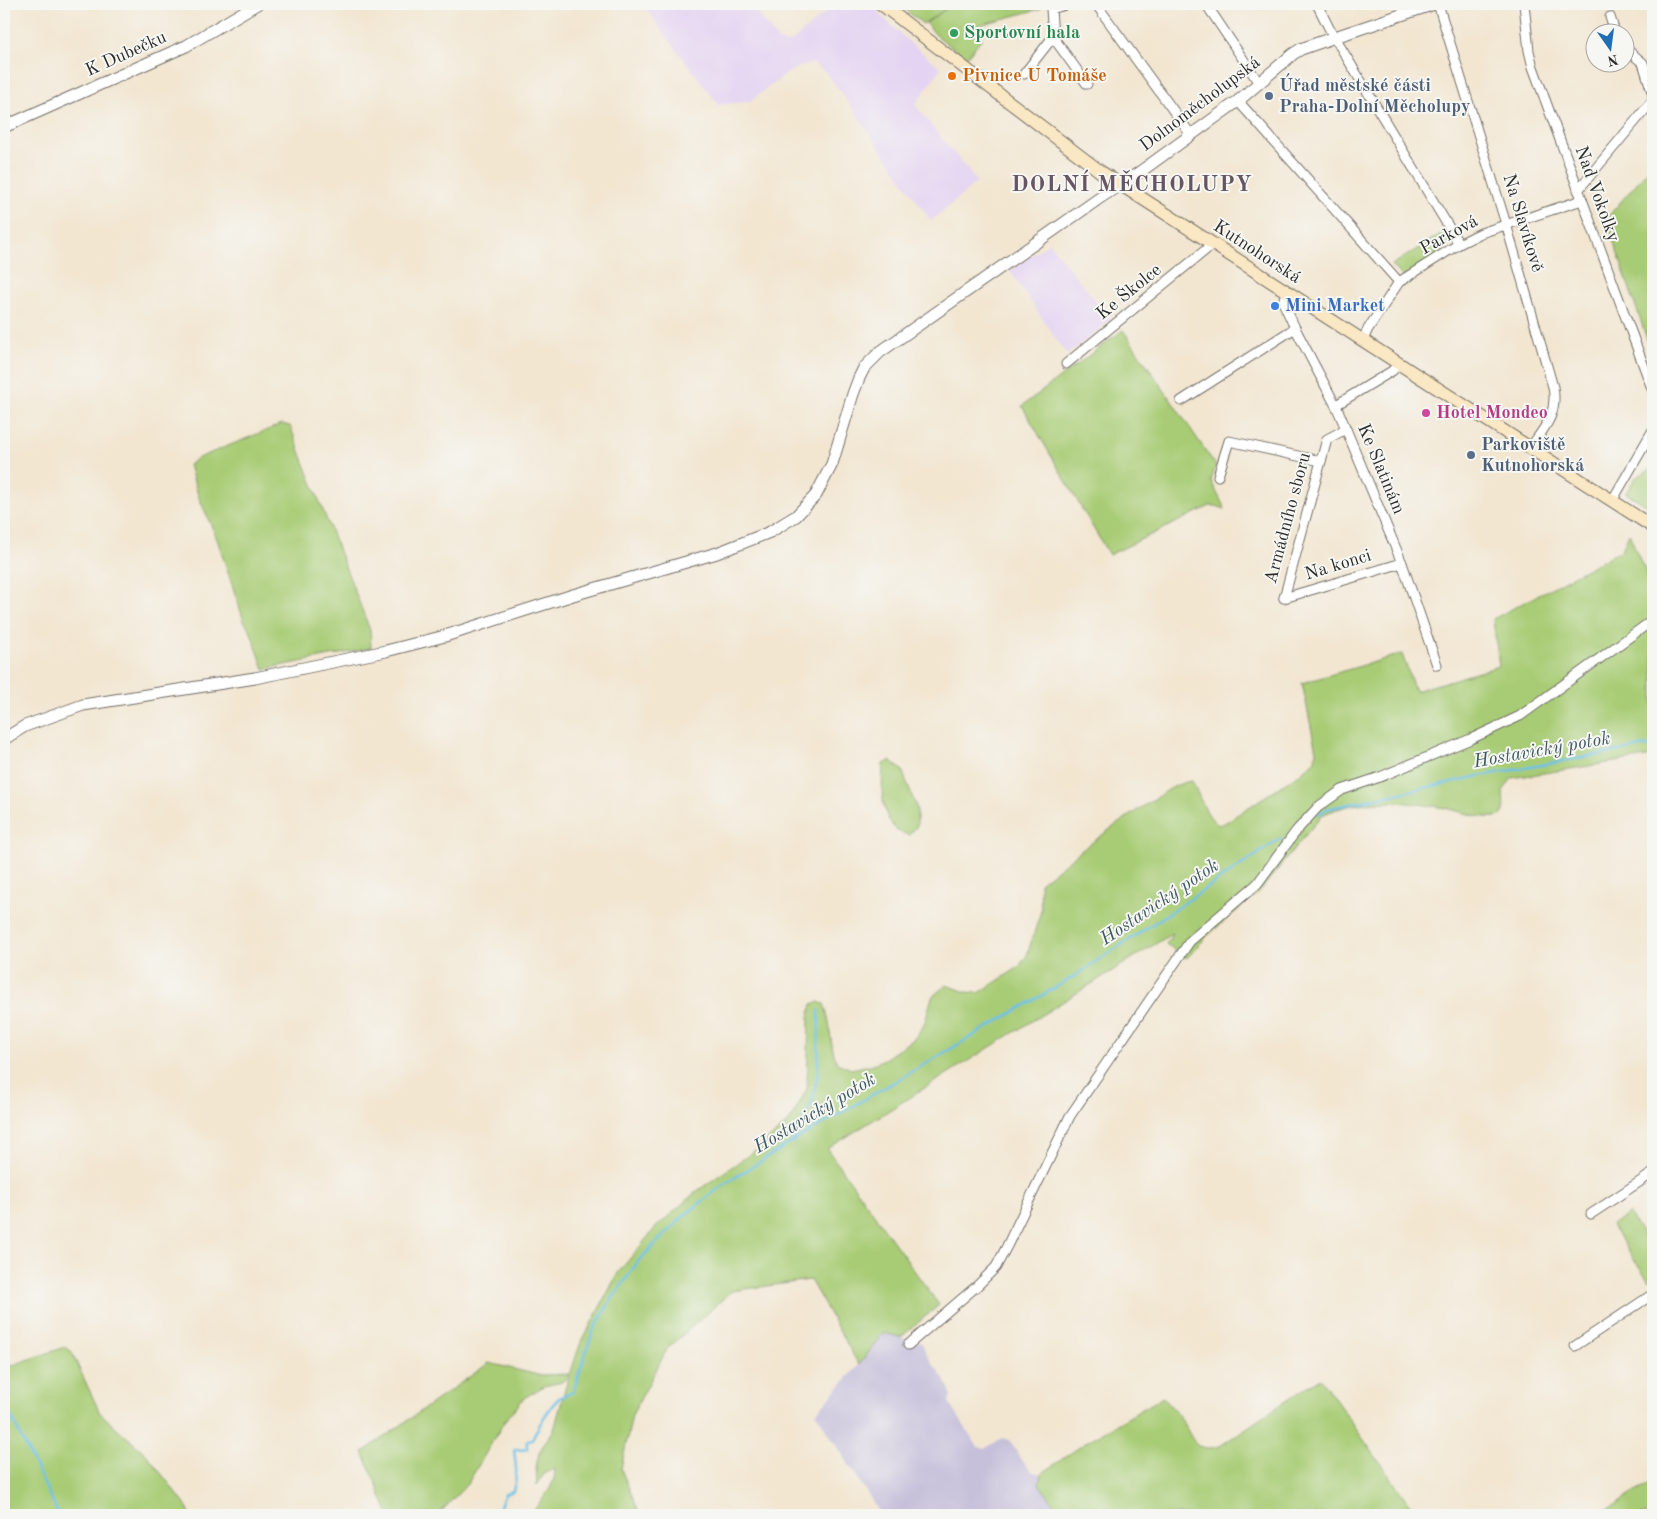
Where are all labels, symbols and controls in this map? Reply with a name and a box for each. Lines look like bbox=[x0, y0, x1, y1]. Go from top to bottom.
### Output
north arrow bbox=[1584, 22, 1634, 72]
place label: Sportovní hala bbox=[964, 24, 1080, 42]
marker: Sportovní hala bbox=[948, 27, 960, 39]
street label: K Dubečku bbox=[83, 28, 170, 80]
text: N bbox=[1606, 52, 1620, 68]
street label: Dolnoměcholupská bbox=[1136, 53, 1264, 155]
place label: Pivnice U Tomáše bbox=[962, 67, 1107, 85]
marker: Pivnice U Tomáše bbox=[946, 70, 958, 82]
place label: Úřad městské části Praha-Dolní Měcholupy bbox=[1279, 73, 1470, 116]
marker: Úřad městské části Praha-Dolní Měcholupy bbox=[1263, 90, 1275, 102]
street label: Nad Vokolky bbox=[1571, 144, 1623, 245]
district label: DOLNÍ MĚCHOLUPY bbox=[1011, 169, 1253, 196]
street label: Na Slavíkově bbox=[1500, 172, 1546, 274]
street label: Parková bbox=[1417, 212, 1481, 258]
street label: Kutnohorská bbox=[1210, 217, 1304, 287]
street label: Ke Školce bbox=[1090, 257, 1165, 323]
place label: Mini Market bbox=[1285, 297, 1385, 315]
marker: Mini Market bbox=[1269, 300, 1281, 312]
place label: Hotel Mondeo bbox=[1436, 404, 1548, 422]
marker: Hotel Mondeo bbox=[1420, 407, 1432, 419]
street label: Ke Slatinám bbox=[1354, 421, 1408, 517]
place label: Parkoviště Kutnohorská bbox=[1481, 436, 1584, 475]
marker: Parkoviště Kutnohorská bbox=[1465, 449, 1477, 461]
street label: Armádního sboru bbox=[1262, 450, 1314, 586]
street label: Na konci bbox=[1303, 546, 1374, 584]
water label: Hostavický potok bbox=[1471, 730, 1612, 773]
water label: Hostavický potok bbox=[1096, 856, 1223, 950]
water label: Hostavický potok bbox=[750, 1070, 879, 1158]

